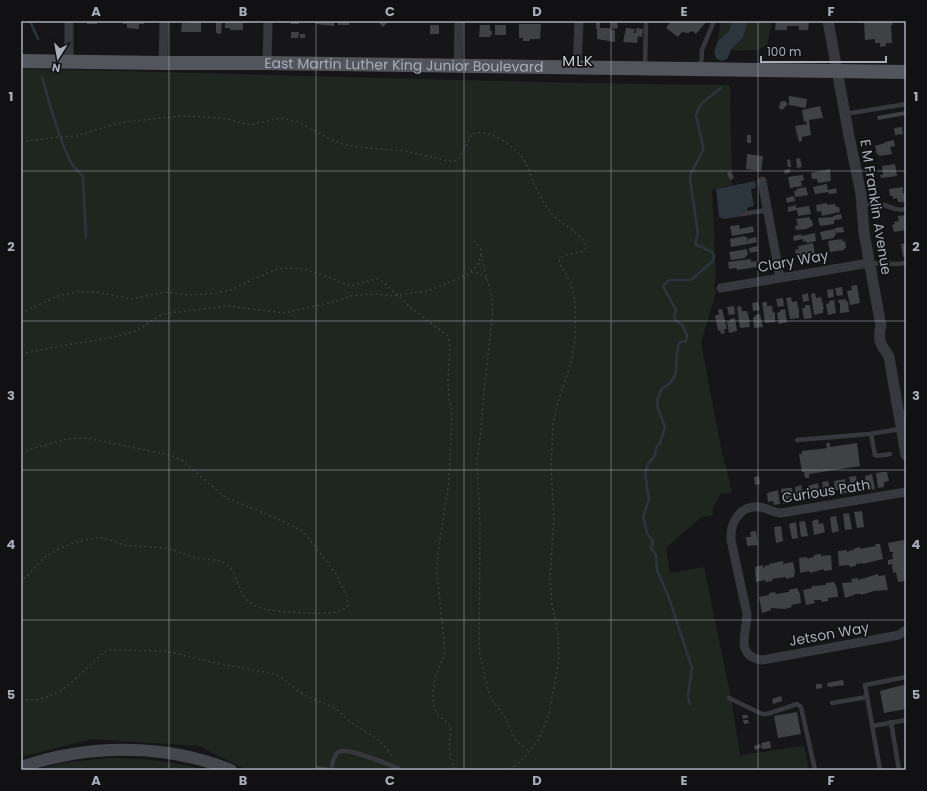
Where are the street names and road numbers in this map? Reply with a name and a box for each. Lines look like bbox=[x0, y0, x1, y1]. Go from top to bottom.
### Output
street label: East Martin Luther King Junior Boulevard bbox=[264, 53, 544, 77]
street label: E M Franklin Avenue bbox=[855, 138, 897, 276]
street label: Clary Way bbox=[756, 245, 830, 277]
street label: Curious Path bbox=[780, 474, 872, 508]
street label: Jetson Way bbox=[787, 617, 871, 651]

